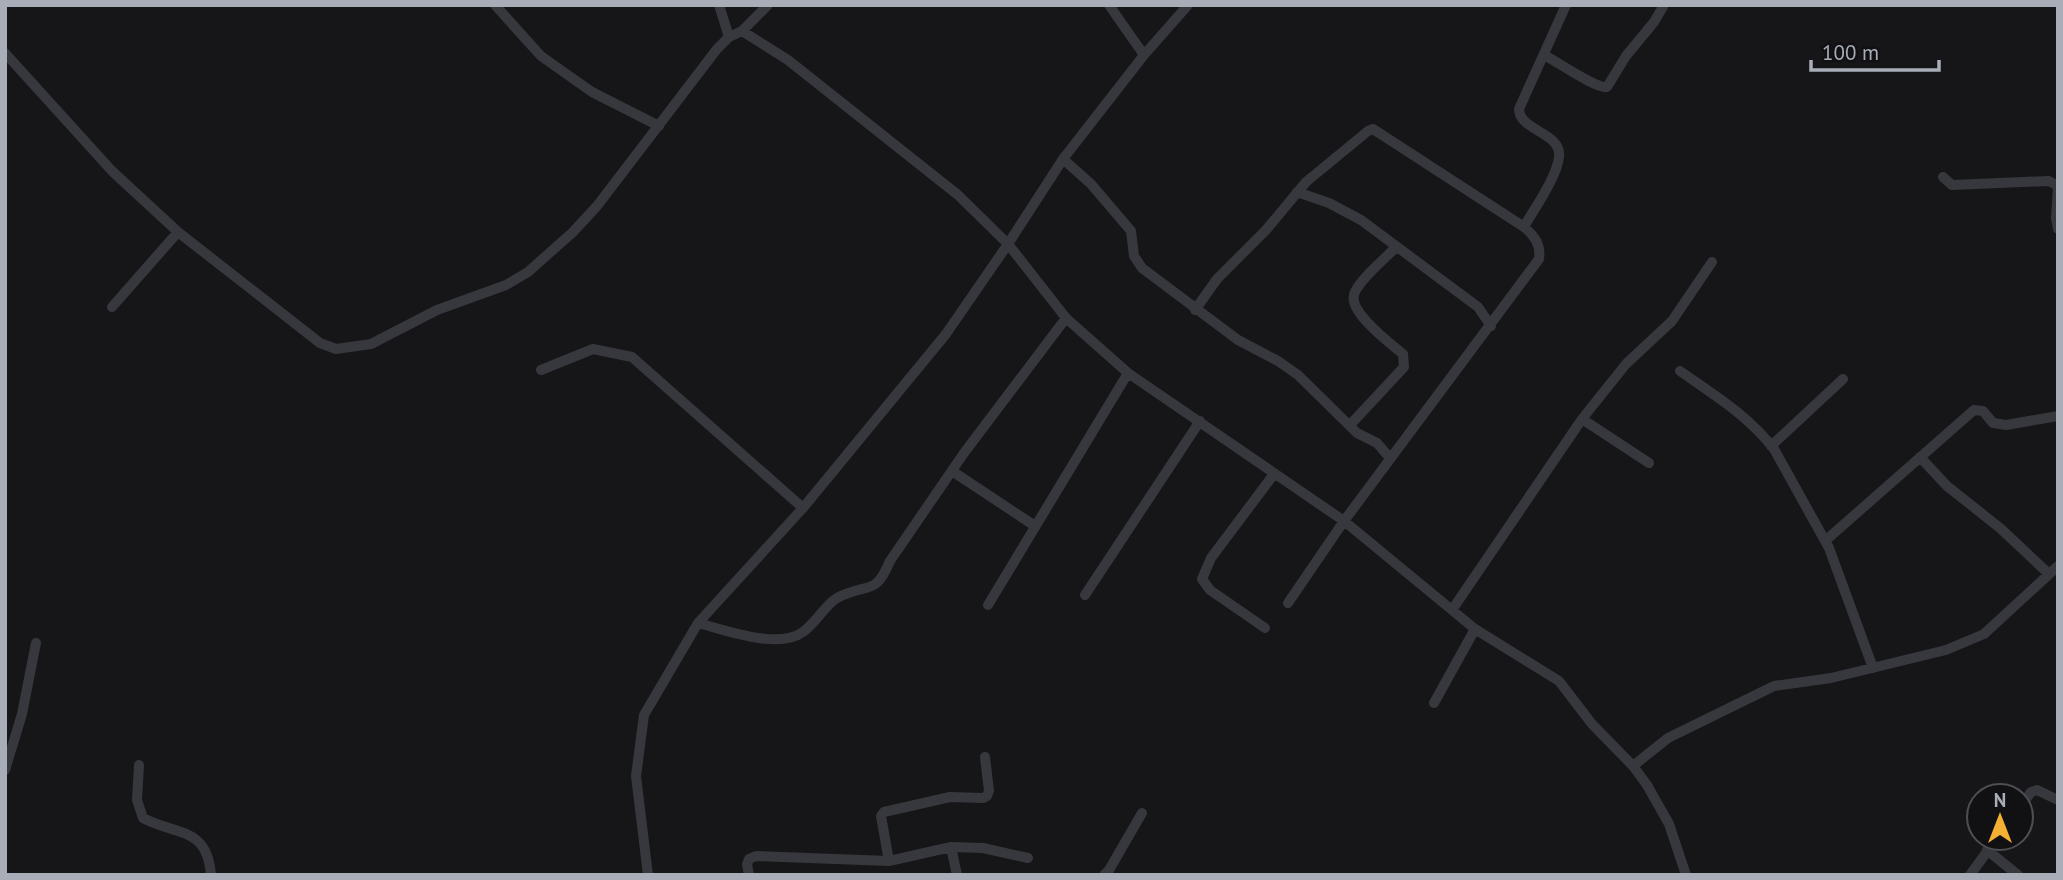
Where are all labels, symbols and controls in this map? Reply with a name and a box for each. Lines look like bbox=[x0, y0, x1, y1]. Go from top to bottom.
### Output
scale bar bbox=[1811, 28, 1939, 72]
text: 100 m bbox=[1822, 39, 1879, 66]
north arrow bbox=[1965, 782, 2035, 852]
text: N bbox=[1994, 788, 2006, 812]

